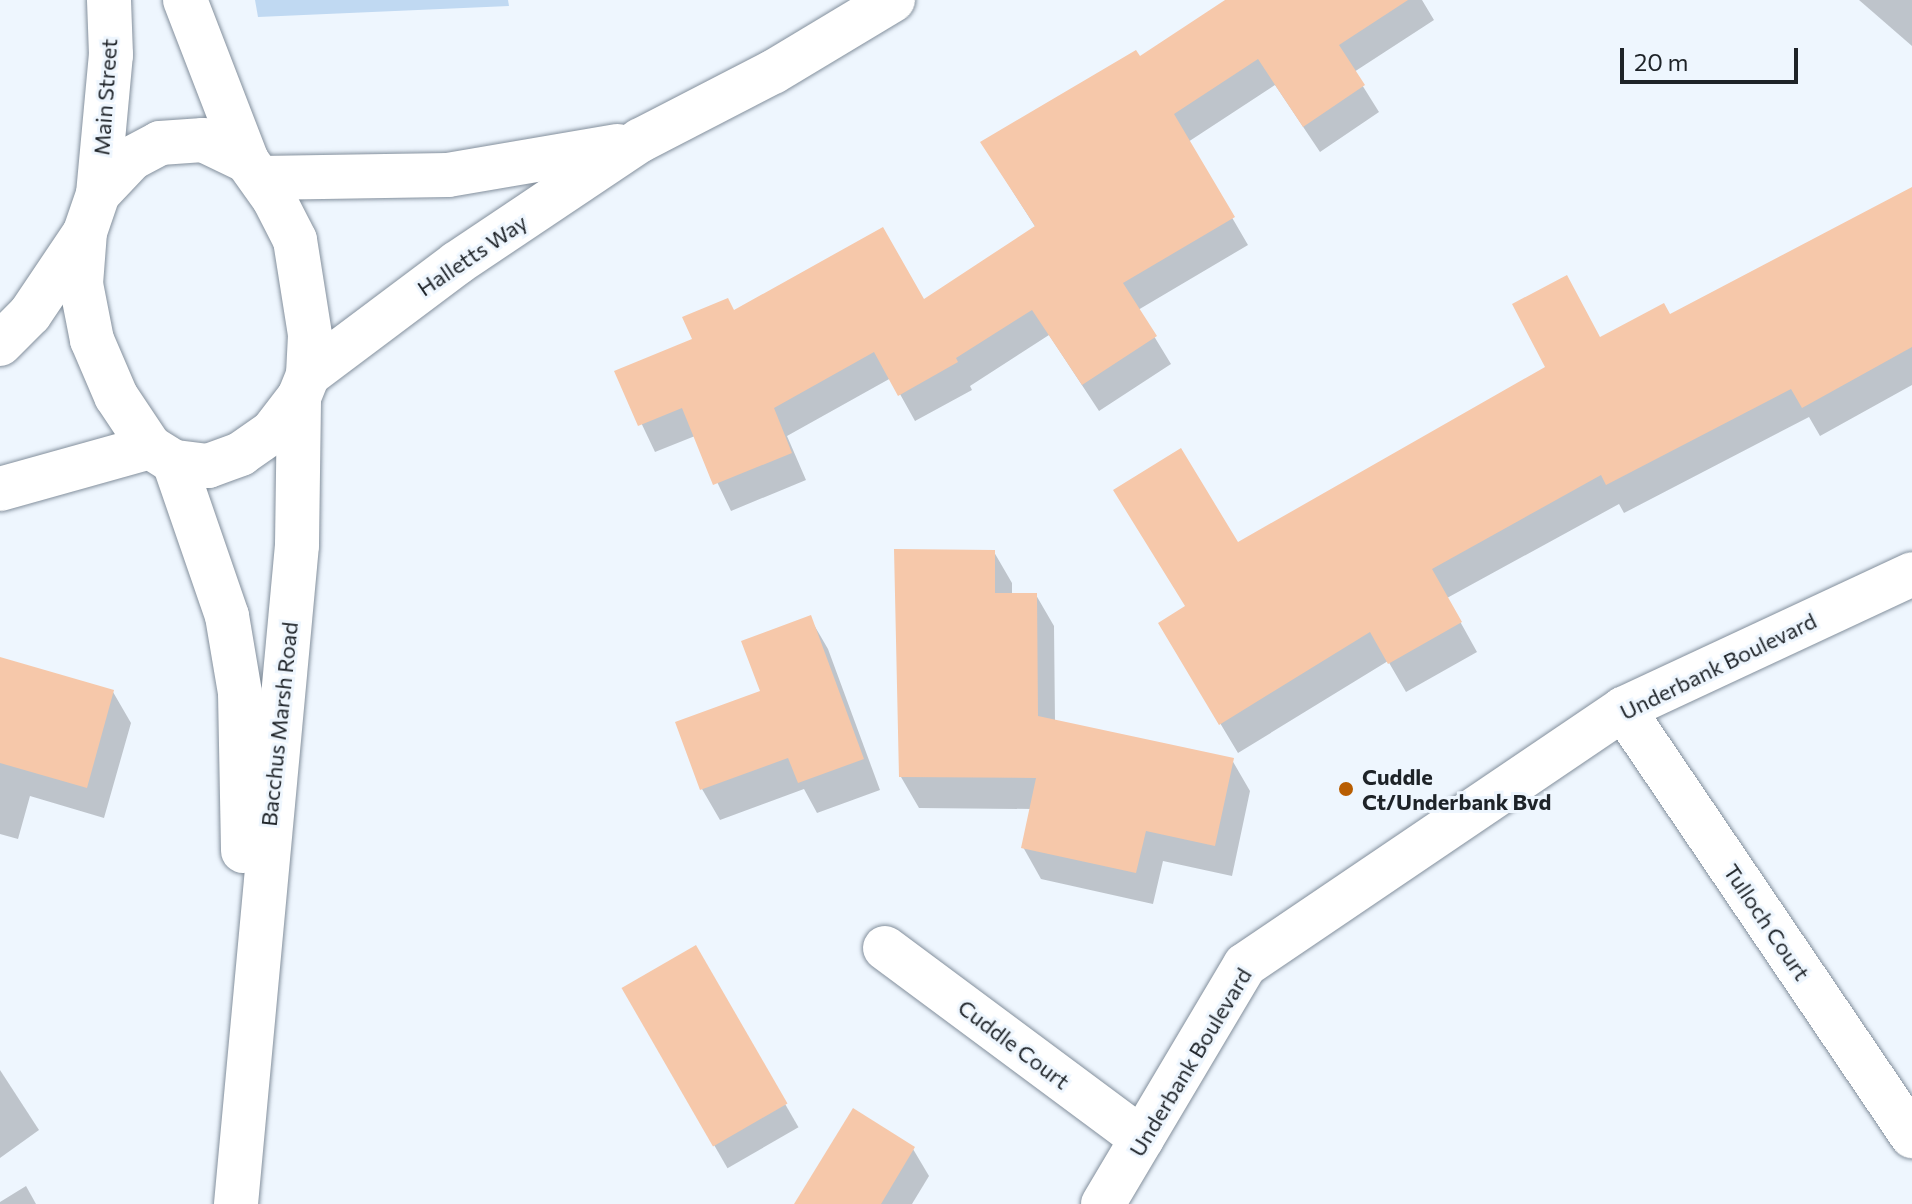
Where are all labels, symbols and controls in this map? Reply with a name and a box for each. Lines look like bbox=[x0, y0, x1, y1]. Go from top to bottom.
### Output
scale bar bbox=[1624, 32, 1802, 82]
street label: Main Street bbox=[88, 38, 122, 156]
text: 20 m bbox=[1634, 47, 1688, 76]
street label: Halletts Way bbox=[412, 209, 532, 301]
street label: Underbank Boulevard bbox=[1615, 607, 1821, 725]
street label: Bacchus Marsh Road bbox=[255, 620, 303, 828]
place label: Cuddle Ct/Underbank Bvd bbox=[1362, 763, 1551, 814]
marker: Cuddle Ct/Underbank Bvd bbox=[1337, 780, 1355, 798]
street label: Tulloch Court bbox=[1718, 859, 1816, 985]
street label: Underbank Boulevard bbox=[1123, 963, 1257, 1161]
street label: Cuddle Court bbox=[953, 994, 1075, 1094]

